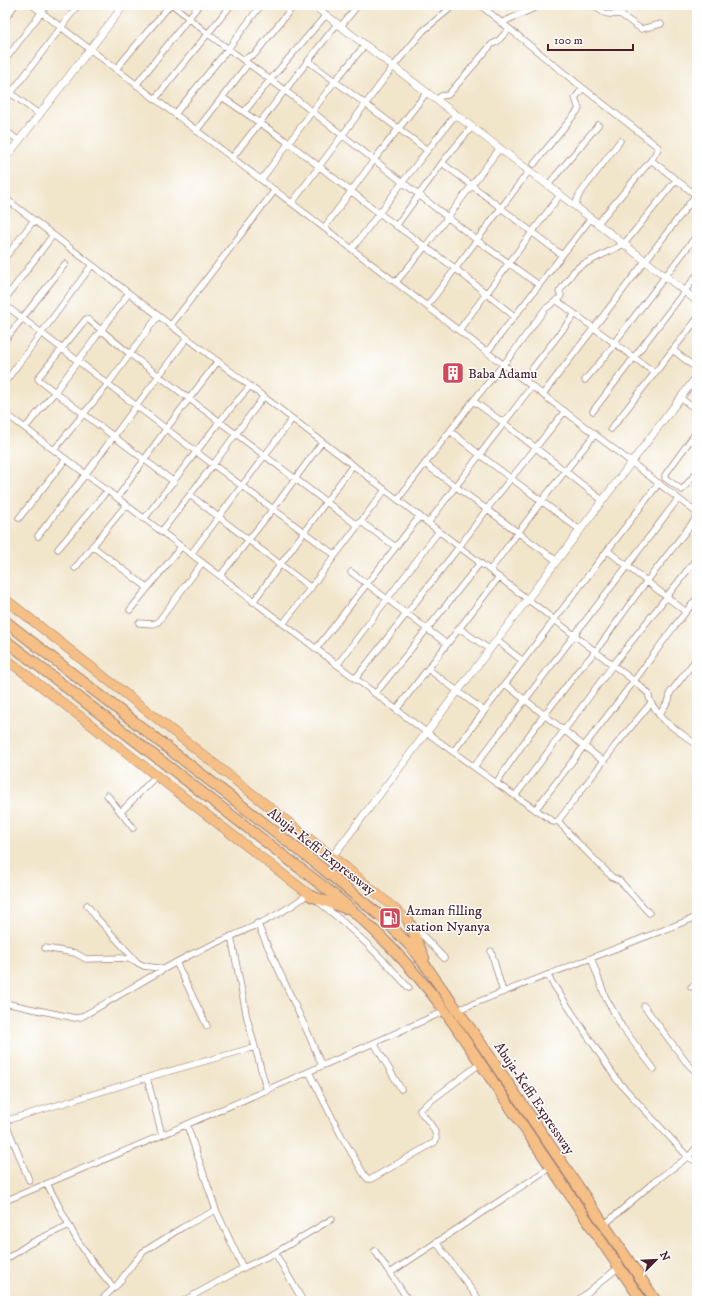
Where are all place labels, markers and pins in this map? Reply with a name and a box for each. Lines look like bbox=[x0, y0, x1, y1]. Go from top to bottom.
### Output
building icon: Baba Adamu bbox=[440, 360, 466, 386]
place label: Baba Adamu bbox=[468, 365, 538, 383]
place label: Azman filling station Nyanya bbox=[406, 902, 490, 936]
fuel station icon: Azman filling station Nyanya bbox=[377, 905, 403, 931]

